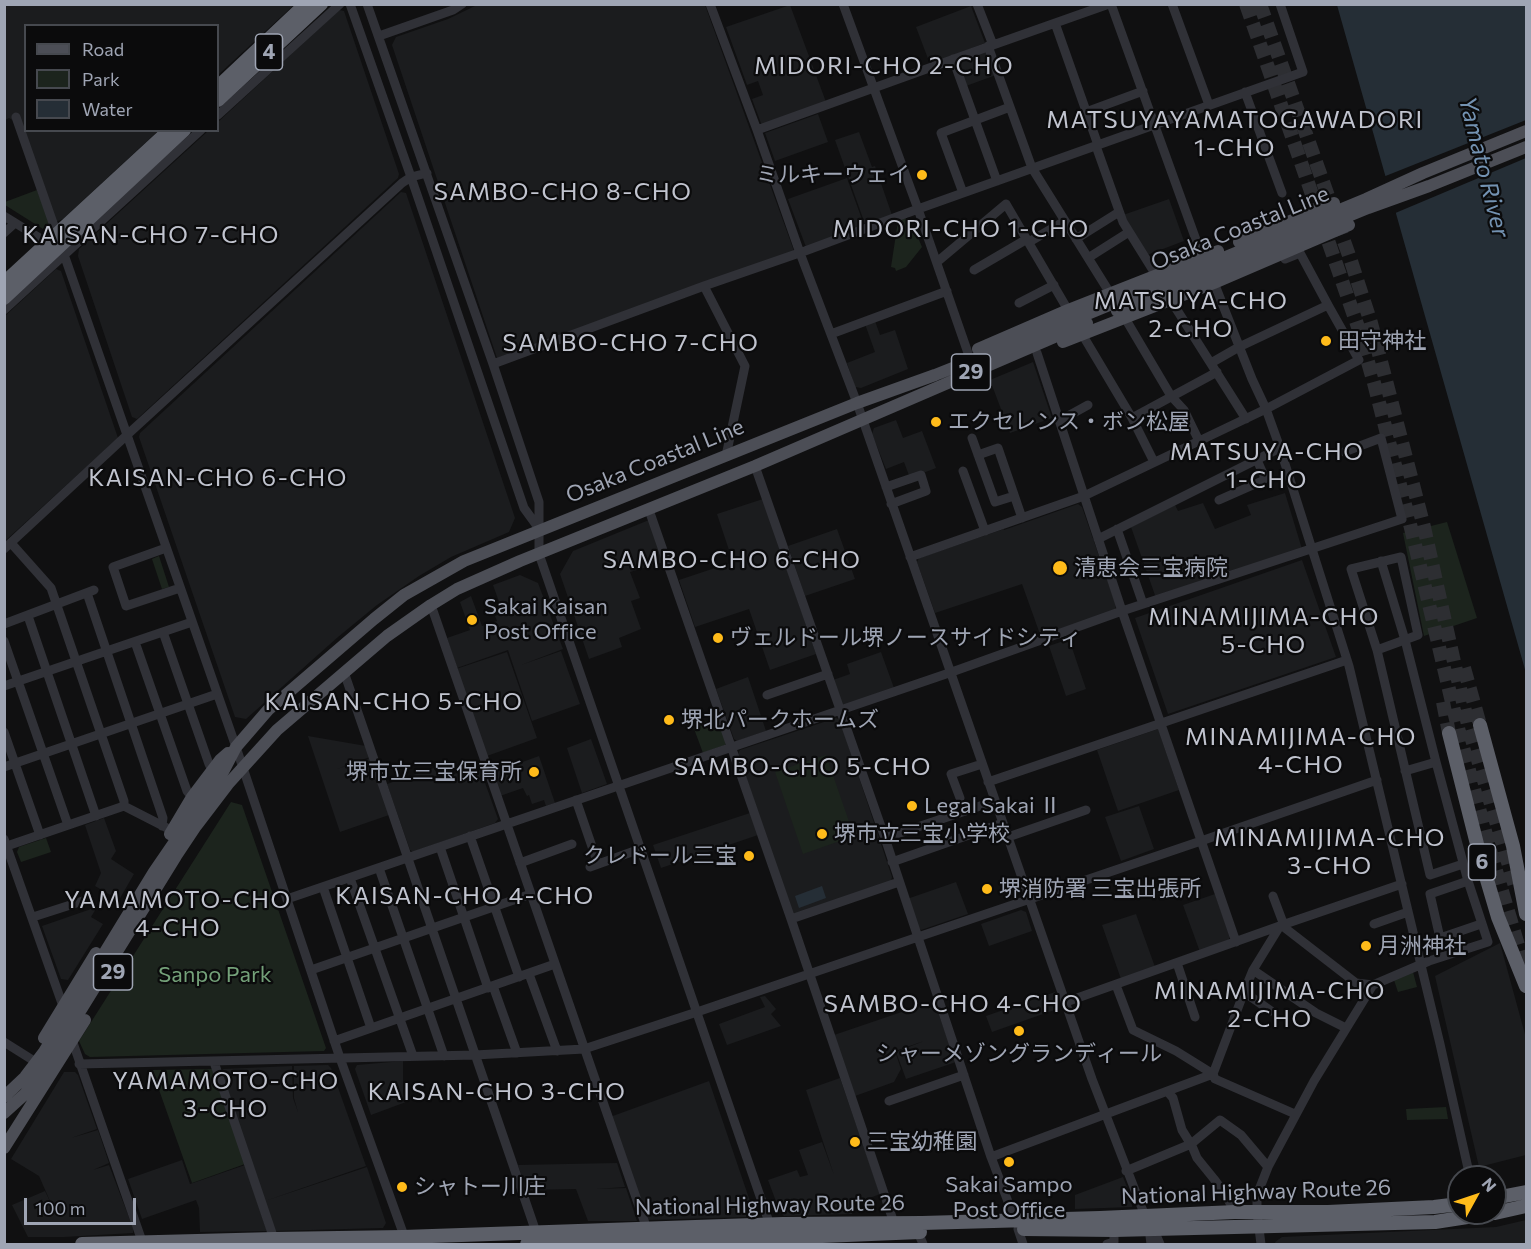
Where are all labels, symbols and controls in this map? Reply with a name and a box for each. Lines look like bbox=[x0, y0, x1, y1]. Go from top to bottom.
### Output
legend bbox=[24, 24, 219, 132]
road number: 4 bbox=[256, 34, 282, 70]
text: Road bbox=[82, 38, 124, 60]
district label: MIDORI-CHO 2-CHO bbox=[754, 52, 1014, 80]
text: Park bbox=[82, 68, 120, 90]
water label: Yamato River bbox=[1453, 93, 1515, 241]
text: Water bbox=[82, 98, 133, 120]
district label: MATSUYAYAMATOGAWADORI 1-CHO bbox=[1046, 106, 1424, 162]
place label: ミルキーウェイ bbox=[756, 162, 910, 188]
marker: ミルキーウェイ bbox=[915, 168, 929, 182]
district label: SAMBO-CHO 8-CHO bbox=[434, 178, 692, 206]
street label: Osaka Coastal Line bbox=[1147, 180, 1333, 276]
district label: MIDORI-CHO 1-CHO bbox=[833, 215, 1089, 243]
district label: KAISAN-CHO 7-CHO bbox=[22, 221, 280, 249]
district label: MATSUYA-CHO 2-CHO bbox=[1094, 287, 1288, 343]
place label: 田守神社 bbox=[1338, 328, 1426, 354]
district label: SAMBO-CHO 7-CHO bbox=[503, 329, 759, 357]
marker: 田守神社 bbox=[1319, 334, 1333, 348]
road number: 29 bbox=[952, 354, 990, 390]
place label: エクセレンス・ボン松屋 bbox=[948, 409, 1190, 435]
street label: Osaka Coastal Line bbox=[562, 413, 748, 509]
marker: エクセレンス・ボン松屋 bbox=[929, 415, 943, 429]
district label: MATSUYA-CHO 1-CHO bbox=[1170, 438, 1364, 494]
district label: KAISAN-CHO 6-CHO bbox=[88, 464, 348, 492]
district label: SAMBO-CHO 6-CHO bbox=[603, 546, 861, 574]
place label: 清恵会三宝病院 bbox=[1074, 555, 1228, 581]
marker: 清恵会三宝病院 bbox=[1051, 559, 1069, 577]
place label: Sakai Kaisan Post Office bbox=[484, 594, 608, 646]
district label: MINAMIJIMA-CHO 5-CHO bbox=[1148, 603, 1380, 659]
marker: Sakai Kaisan Post Office bbox=[465, 613, 479, 627]
place label: ヴェルドール堺ノースサイドシティ bbox=[730, 625, 1082, 651]
marker: ヴェルドール堺ノースサイドシティ bbox=[711, 631, 725, 645]
district label: KAISAN-CHO 5-CHO bbox=[265, 688, 523, 716]
place label: 堺北パークホームズ bbox=[681, 707, 879, 733]
marker: 堺北パークホームズ bbox=[662, 713, 676, 727]
district label: MINAMIJIMA-CHO 4-CHO bbox=[1185, 723, 1417, 779]
district label: SAMBO-CHO 5-CHO bbox=[674, 753, 932, 781]
place label: 堺市立三宝保育所 bbox=[346, 759, 522, 785]
marker: 堺市立三宝保育所 bbox=[527, 765, 541, 779]
place label: Legal Sakai Ⅱ bbox=[924, 793, 1061, 819]
marker: Legal Sakai Ⅱ bbox=[905, 799, 919, 813]
place label: 堺市立三宝小学校 bbox=[834, 821, 1010, 847]
district label: MINAMIJIMA-CHO 3-CHO bbox=[1214, 824, 1446, 880]
marker: 堺市立三宝小学校 bbox=[815, 827, 829, 841]
place label: クレドール三宝 bbox=[583, 843, 737, 869]
road number: 6 bbox=[1468, 844, 1496, 880]
marker: クレドール三宝 bbox=[742, 849, 756, 863]
place label: 堺消防署 三宝出張所 bbox=[999, 876, 1201, 902]
district label: KAISAN-CHO 4-CHO bbox=[335, 882, 595, 910]
marker: 堺消防署 三宝出張所 bbox=[980, 882, 994, 896]
district label: YAMAMOTO-CHO 4-CHO bbox=[64, 886, 292, 942]
place label: 月洲神社 bbox=[1378, 933, 1466, 959]
marker: 月洲神社 bbox=[1359, 939, 1373, 953]
road number: 29 bbox=[94, 954, 132, 990]
park label: Sanpo Park bbox=[158, 962, 272, 988]
district label: MINAMIJIMA-CHO 2-CHO bbox=[1154, 977, 1386, 1033]
district label: SAMBO-CHO 4-CHO bbox=[824, 990, 1082, 1018]
marker: シャーメゾングランディール bbox=[1012, 1024, 1026, 1038]
place label: シャーメゾングランディール bbox=[876, 1041, 1162, 1067]
district label: YAMAMOTO-CHO 3-CHO bbox=[112, 1067, 340, 1123]
district label: KAISAN-CHO 3-CHO bbox=[368, 1078, 626, 1106]
place label: 三宝幼稚園 bbox=[867, 1129, 977, 1155]
marker: 三宝幼稚園 bbox=[848, 1135, 862, 1149]
marker: Sakai Sampo Post Office bbox=[1002, 1155, 1016, 1169]
north arrow bbox=[1447, 1165, 1507, 1225]
place label: Sakai Sampo Post Office bbox=[945, 1172, 1073, 1224]
place label: シャトー川庄 bbox=[414, 1174, 546, 1200]
street label: National Highway Route 26 bbox=[1121, 1174, 1391, 1210]
text: N bbox=[1479, 1174, 1501, 1195]
marker: シャトー川庄 bbox=[395, 1180, 409, 1194]
scale bar bbox=[27, 1186, 140, 1224]
street label: National Highway Route 26 bbox=[635, 1189, 905, 1221]
text: 100 m bbox=[35, 1197, 85, 1219]

